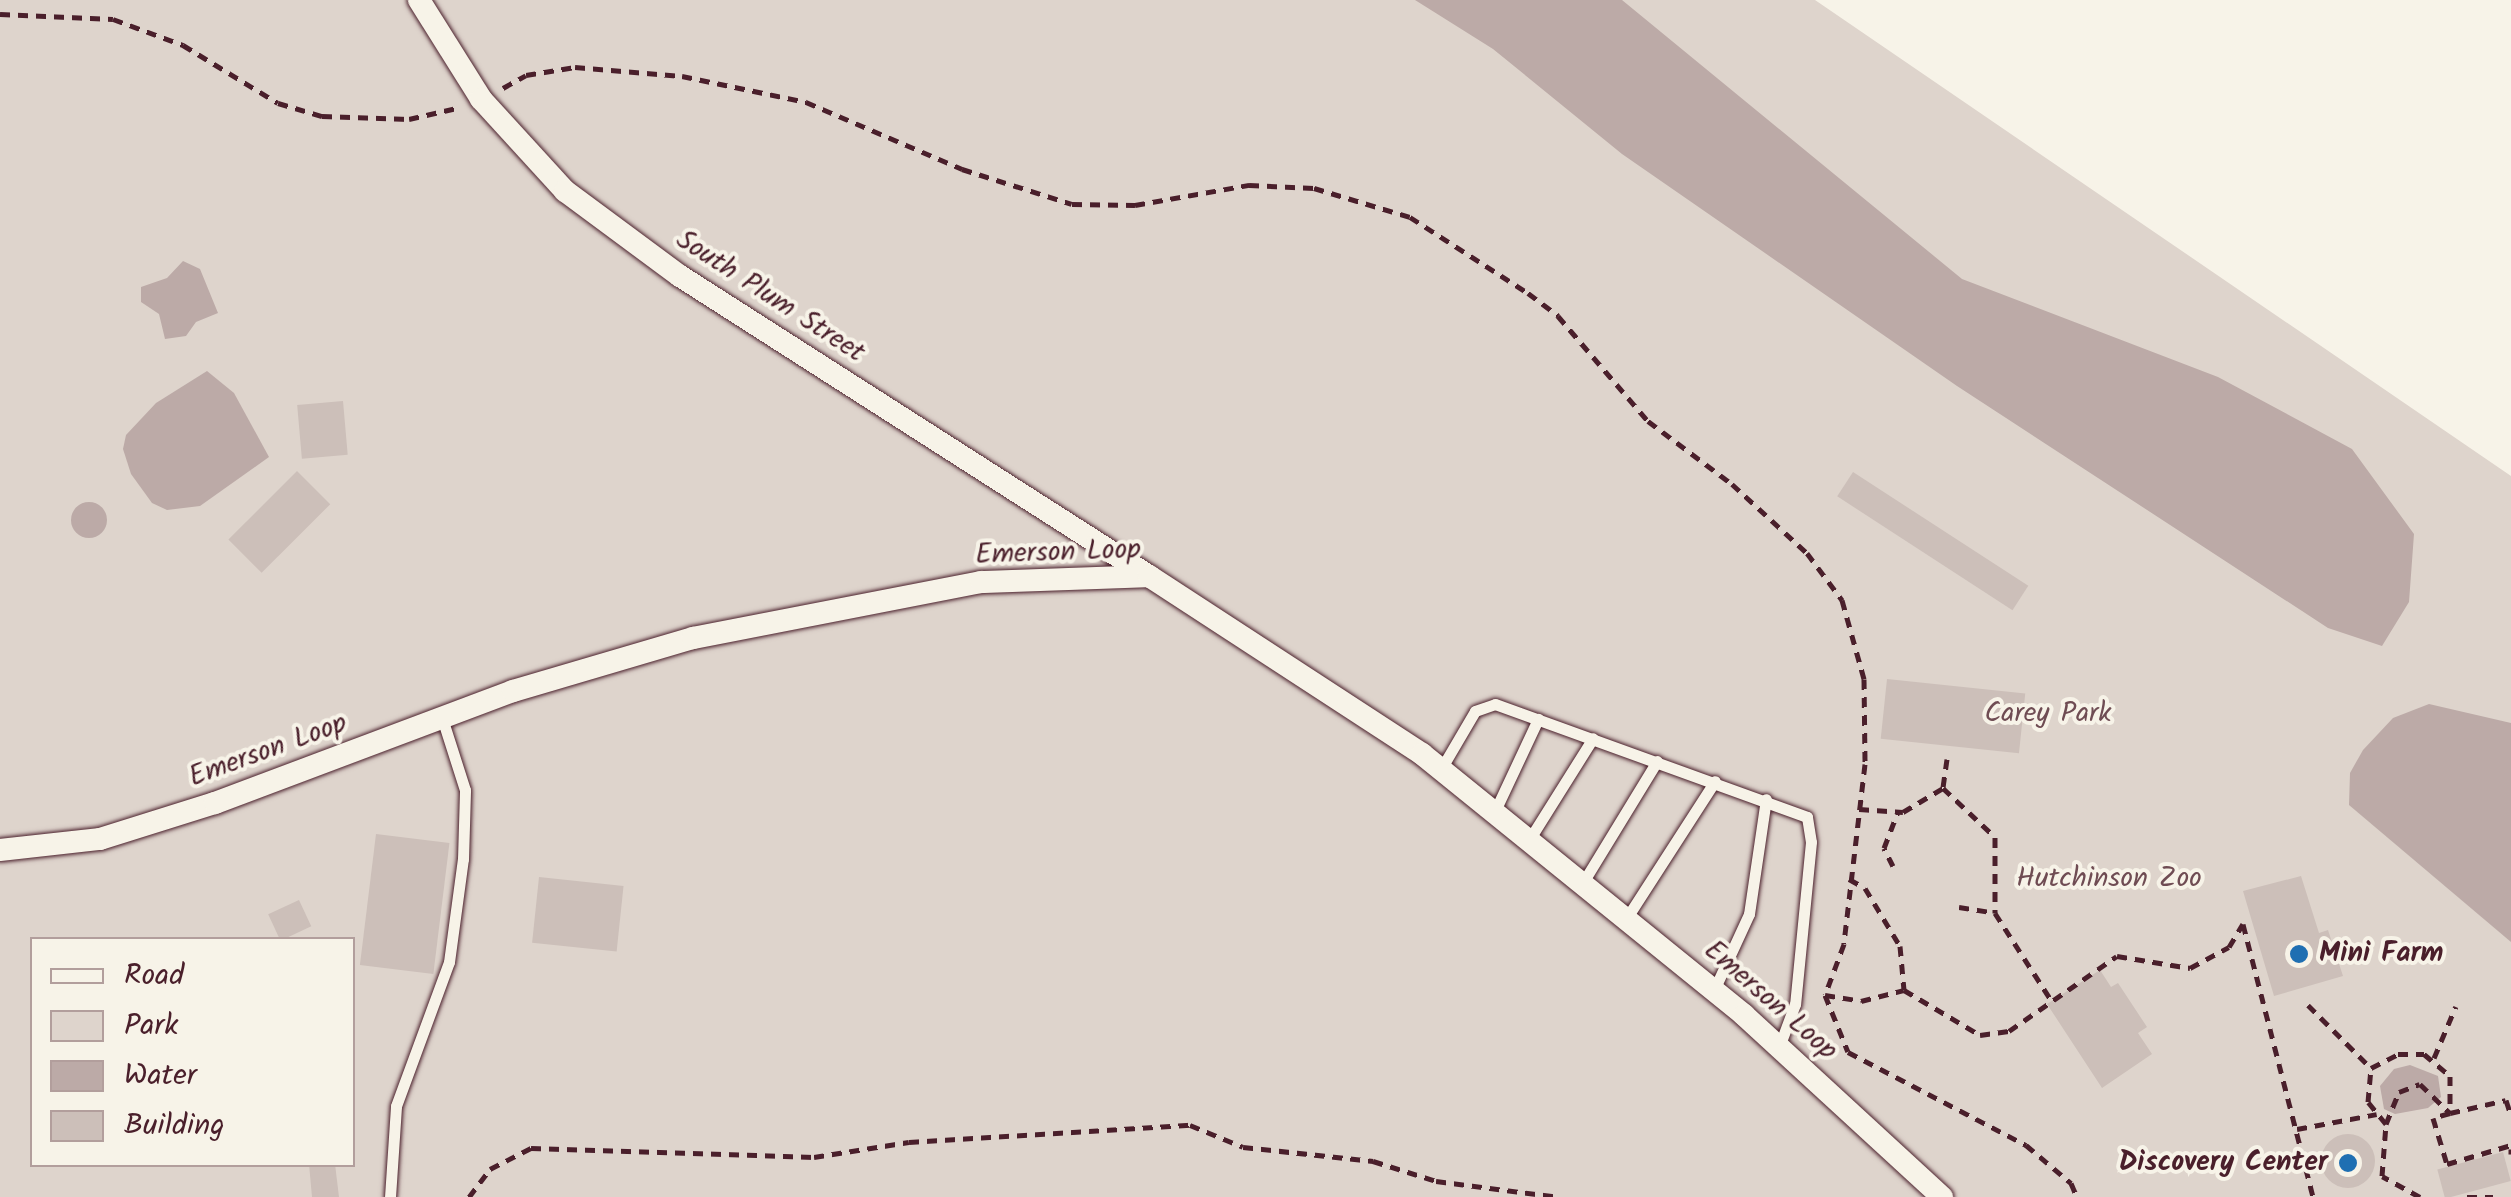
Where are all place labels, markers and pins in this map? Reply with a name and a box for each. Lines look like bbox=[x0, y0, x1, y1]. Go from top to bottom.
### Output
place label: Mini Farm bbox=[2319, 937, 2444, 971]
marker: Mini Farm bbox=[2288, 943, 2310, 965]
place label: Discovery Center bbox=[2119, 1146, 2328, 1180]
marker: Discovery Center bbox=[2337, 1152, 2359, 1174]

